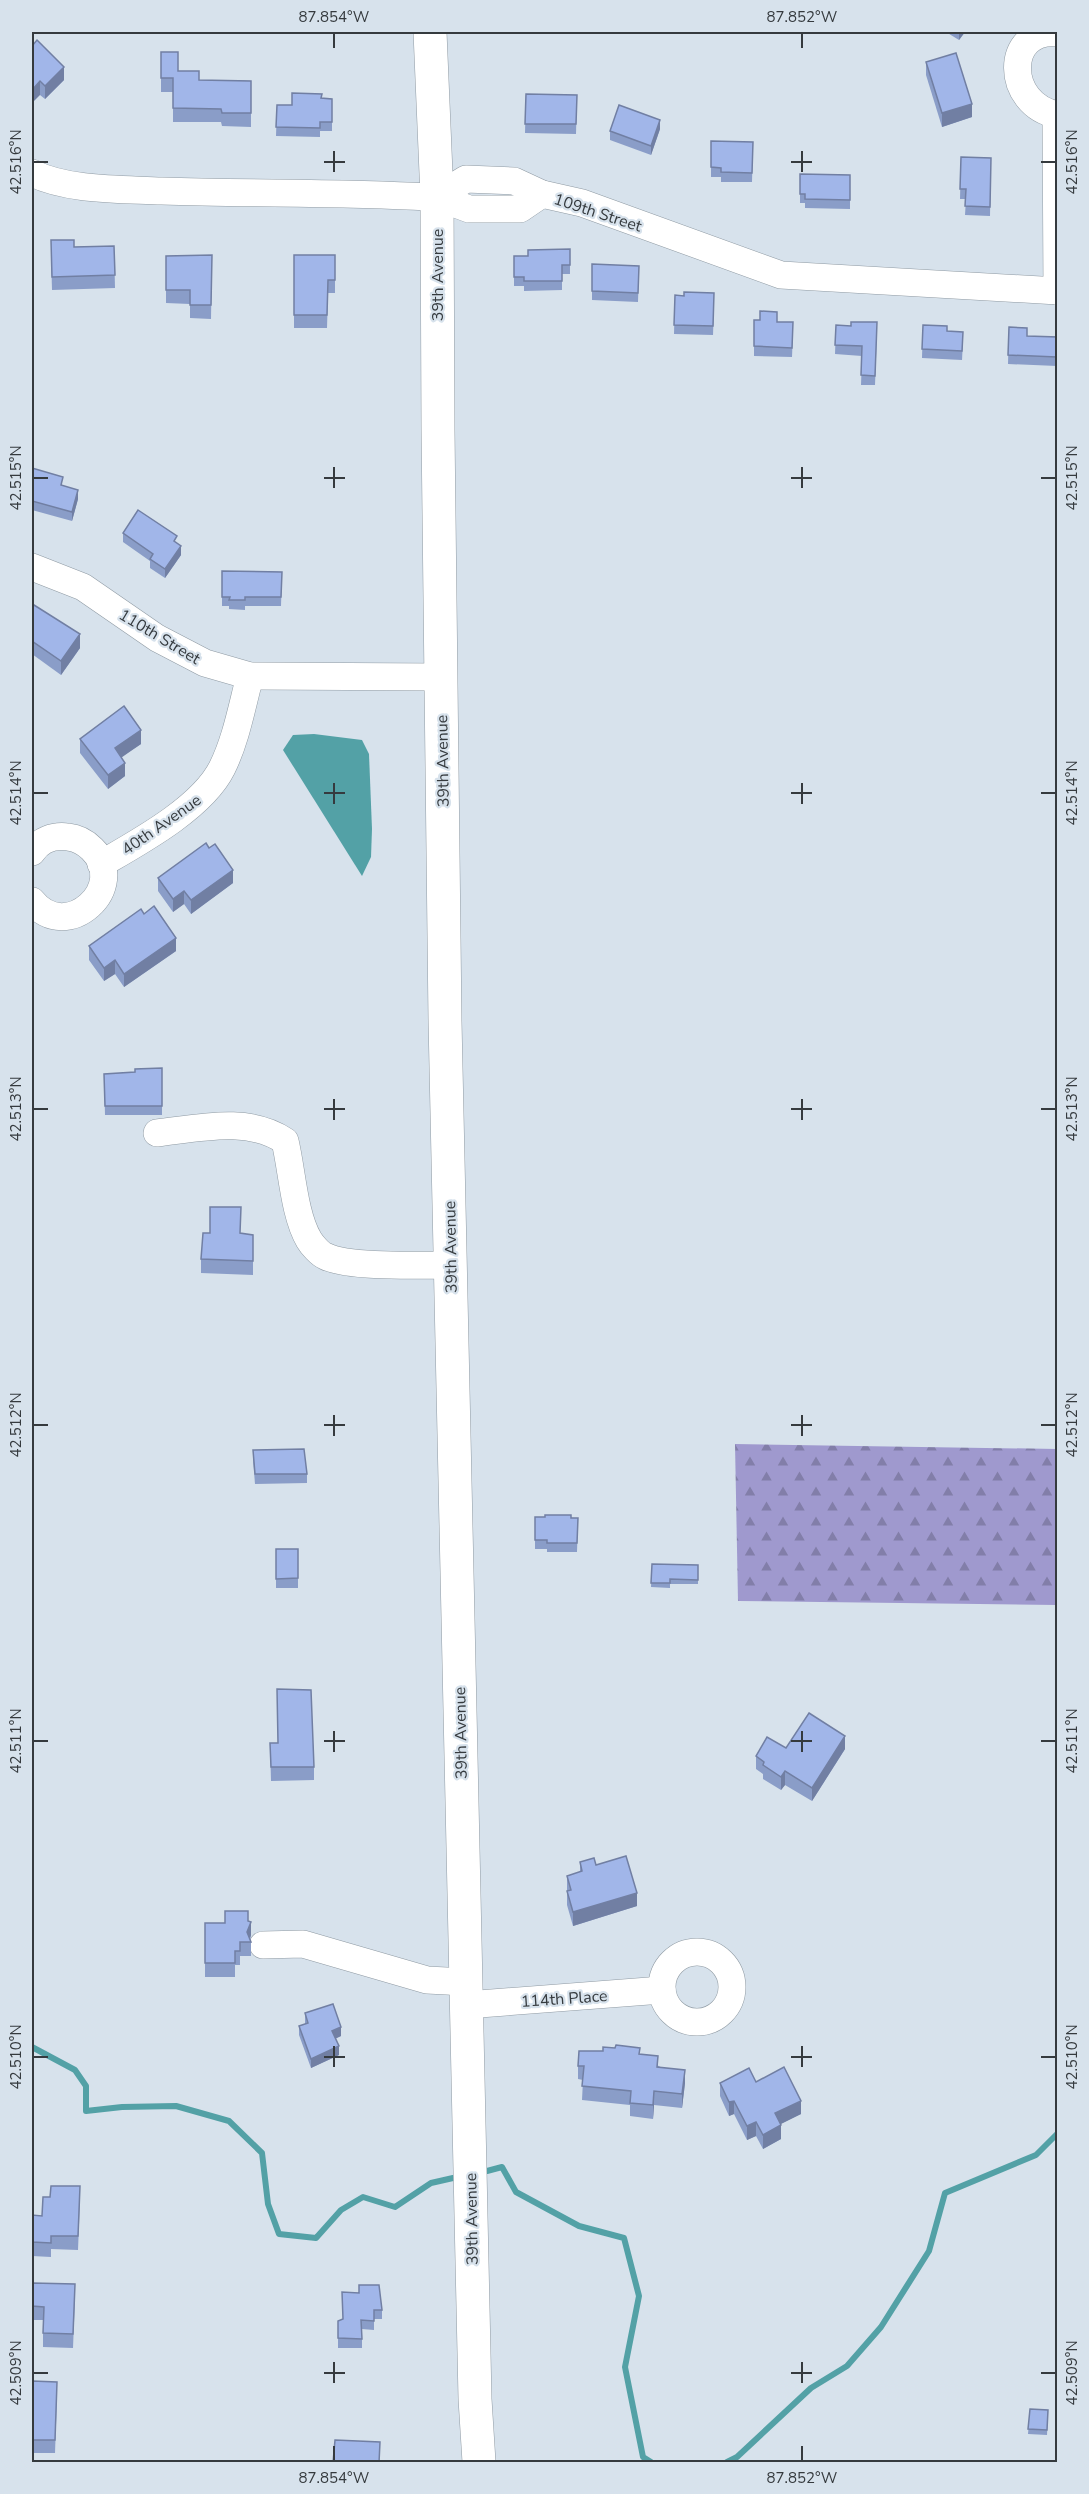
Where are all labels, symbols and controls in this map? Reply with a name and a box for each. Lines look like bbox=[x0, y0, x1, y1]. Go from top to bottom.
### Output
text: 87.854°W bbox=[299, 7, 370, 27]
text: 87.852°W bbox=[767, 7, 838, 27]
text: 42.516°N bbox=[6, 129, 26, 195]
text: 42.516°N bbox=[1062, 129, 1082, 195]
street label: 109th Street bbox=[551, 188, 645, 238]
street label: 39th Avenue bbox=[427, 229, 449, 321]
text: 42.515°N bbox=[6, 445, 26, 511]
text: 42.515°N bbox=[1062, 445, 1082, 511]
street label: 110th Street bbox=[115, 604, 205, 670]
street label: 39th Avenue bbox=[431, 715, 455, 807]
text: 42.514°N bbox=[6, 760, 26, 826]
text: 42.514°N bbox=[1062, 760, 1082, 826]
street label: 40th Avenue bbox=[117, 789, 206, 860]
text: 42.513°N bbox=[6, 1076, 26, 1142]
text: 42.513°N bbox=[1062, 1076, 1082, 1142]
street label: 39th Avenue bbox=[439, 1201, 463, 1293]
text: 42.512°N bbox=[6, 1392, 26, 1458]
text: 42.512°N bbox=[1062, 1392, 1082, 1458]
street label: 39th Avenue bbox=[449, 1687, 473, 1779]
text: 42.511°N bbox=[6, 1708, 26, 1774]
text: 42.511°N bbox=[1062, 1708, 1082, 1774]
street label: 114th Place bbox=[520, 1985, 608, 2013]
text: 42.510°N bbox=[6, 2024, 26, 2090]
text: 42.510°N bbox=[1062, 2024, 1082, 2090]
street label: 39th Avenue bbox=[460, 2173, 484, 2265]
text: 42.509°N bbox=[6, 2340, 26, 2406]
text: 42.509°N bbox=[1062, 2340, 1082, 2406]
text: 87.854°W bbox=[299, 2468, 370, 2488]
text: 87.852°W bbox=[767, 2468, 838, 2488]

